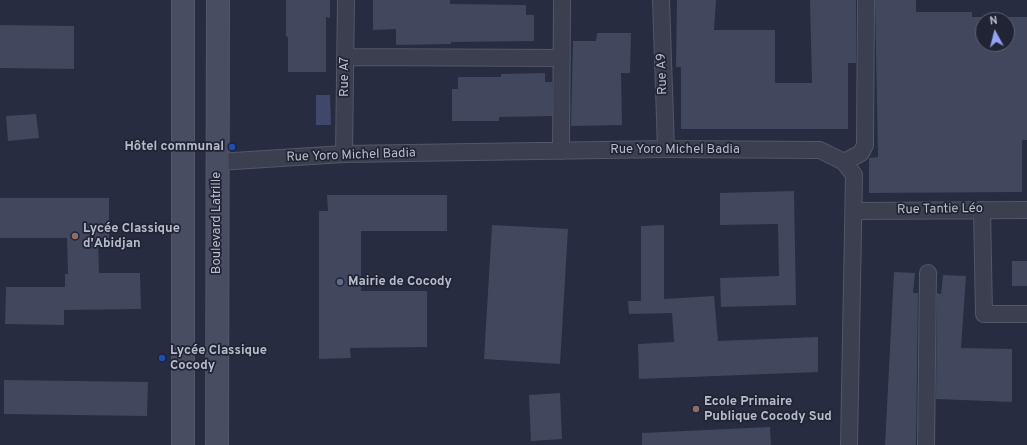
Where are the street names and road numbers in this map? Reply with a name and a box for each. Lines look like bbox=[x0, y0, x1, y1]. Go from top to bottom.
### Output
street label: Rue A9 bbox=[654, 53, 672, 95]
street label: Rue A7 bbox=[337, 57, 353, 97]
street label: Rue Yoro Michel Badia bbox=[610, 142, 740, 158]
street label: Rue Yoro Michel Badia bbox=[286, 146, 416, 166]
street label: Boulevard Latrille bbox=[209, 172, 225, 274]
street label: Rue Tantie Léo bbox=[897, 201, 983, 219]

